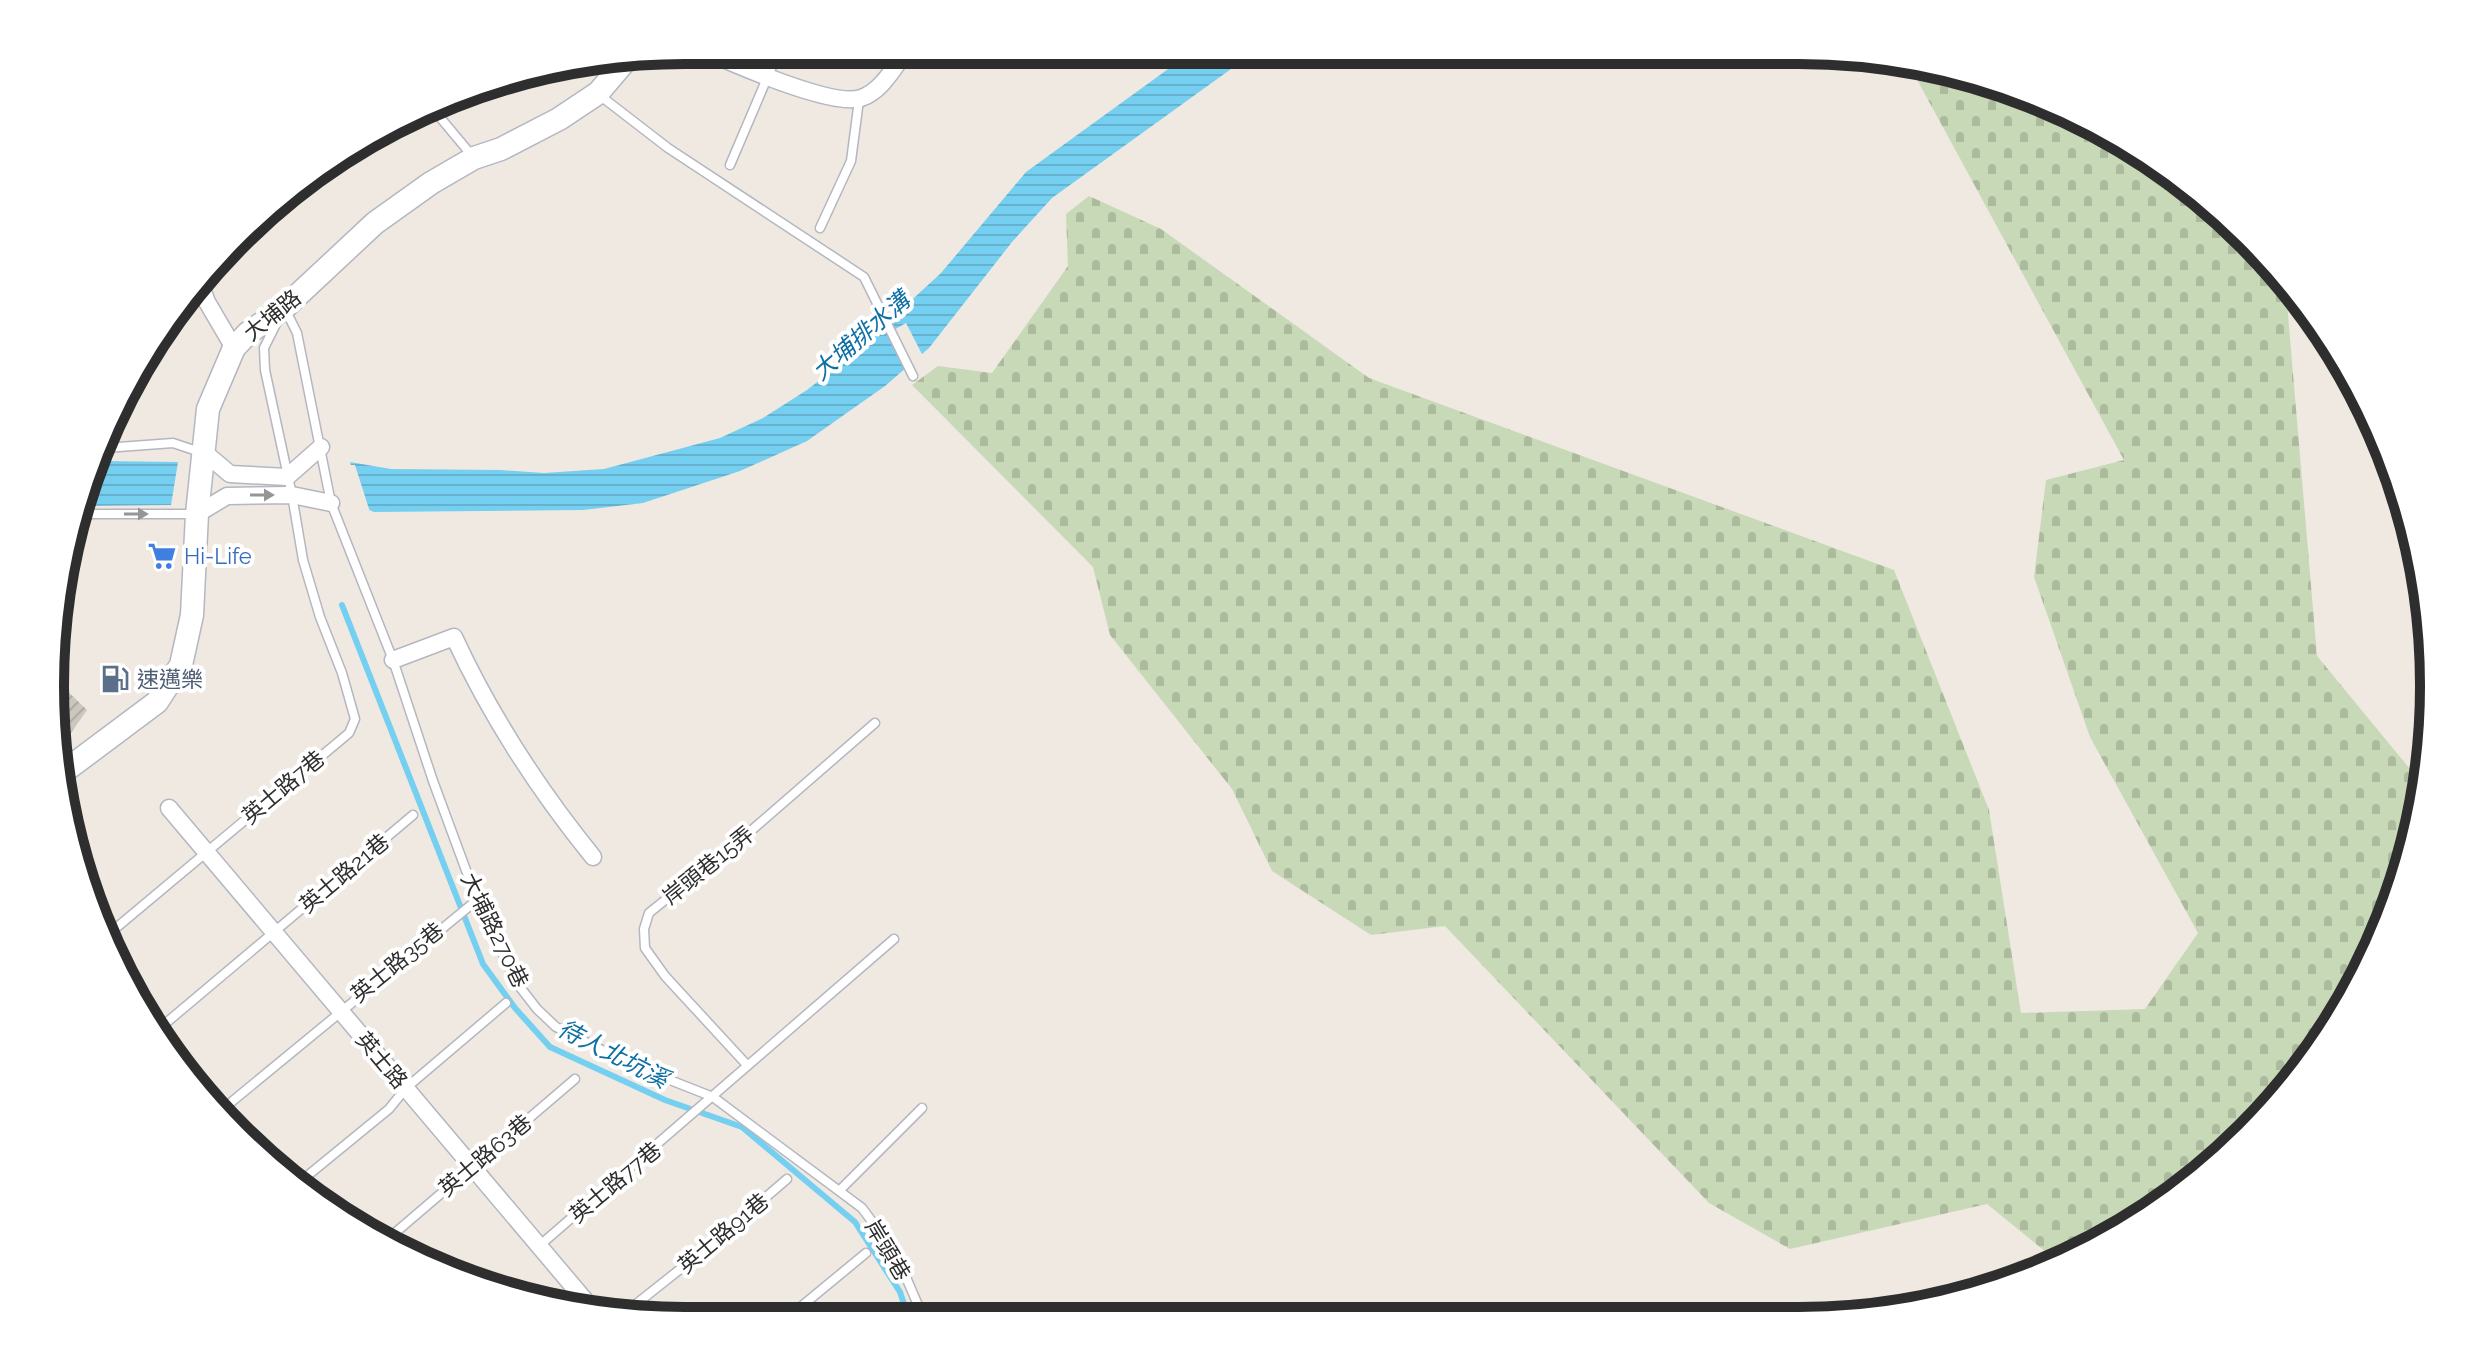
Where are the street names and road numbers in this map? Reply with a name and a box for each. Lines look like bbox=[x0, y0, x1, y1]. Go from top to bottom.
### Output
street label: 大埔路 bbox=[238, 284, 306, 346]
street label: 英士路7巷 bbox=[236, 745, 330, 829]
street label: 岸頭巷15弄 bbox=[657, 820, 759, 910]
street label: 英士路21巷 bbox=[294, 828, 394, 918]
street label: 大埔路270巷 bbox=[456, 868, 534, 992]
street label: 英士路35巷 bbox=[345, 917, 449, 1007]
street label: 英士路 bbox=[351, 1026, 413, 1094]
street label: 英士路63巷 bbox=[433, 1109, 537, 1201]
street label: 英士路77巷 bbox=[564, 1136, 666, 1228]
street label: 英士路91巷 bbox=[672, 1188, 774, 1278]
street label: 岸頭巷 bbox=[860, 1215, 916, 1285]

